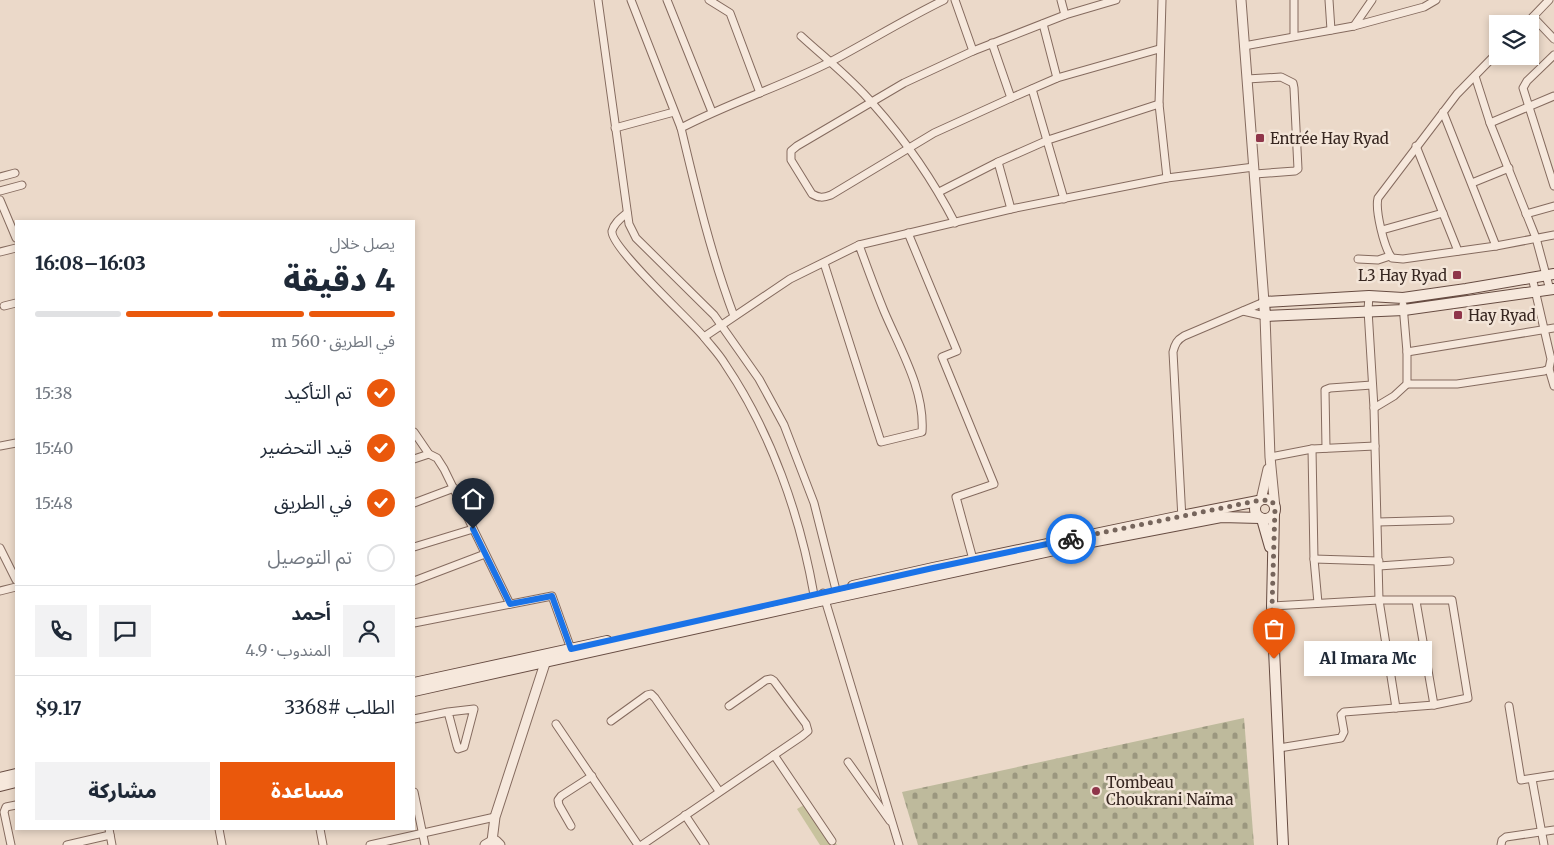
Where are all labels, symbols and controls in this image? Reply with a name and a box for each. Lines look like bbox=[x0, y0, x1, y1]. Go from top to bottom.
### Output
map controls bbox=[1489, 15, 1539, 65]
button: layers bbox=[1489, 15, 1539, 65]
place label: Entrée Hay Ryad bbox=[1270, 129, 1389, 148]
marker: Entrée Hay Ryad bbox=[1254, 132, 1266, 144]
text: يصل خلال bbox=[329, 233, 395, 253]
text: 16:03–16:08 bbox=[35, 251, 146, 275]
text: 4 دقيقة bbox=[283, 260, 395, 300]
place label: L3 Hay Ryad bbox=[1358, 266, 1447, 285]
marker: L3 Hay Ryad bbox=[1451, 269, 1463, 281]
place label: Hay Ryad bbox=[1468, 306, 1536, 325]
marker: Hay Ryad bbox=[1452, 309, 1464, 321]
text: في الطريق · 560 m bbox=[271, 331, 395, 351]
icon: check bbox=[367, 379, 395, 407]
text: تم التأكيد bbox=[284, 380, 352, 404]
text: 15:38 bbox=[35, 383, 72, 403]
icon: check bbox=[367, 434, 395, 462]
text: قيد التحضير bbox=[261, 435, 352, 459]
text: 15:40 bbox=[35, 438, 73, 458]
pin bbox=[452, 478, 494, 529]
icon: home bbox=[459, 485, 487, 513]
icon: check bbox=[367, 489, 395, 517]
text: في الطريق bbox=[274, 490, 352, 514]
text: 15:48 bbox=[35, 493, 73, 513]
courier bbox=[1046, 514, 1096, 564]
icon: bike bbox=[1057, 525, 1085, 553]
text: تم التوصيل bbox=[268, 545, 352, 569]
text: أحمد bbox=[291, 601, 331, 625]
button: phone bbox=[35, 605, 87, 657]
button: chat bbox=[99, 605, 151, 657]
button: person bbox=[343, 605, 395, 657]
pin bbox=[1253, 608, 1295, 659]
icon: bag bbox=[1260, 615, 1288, 643]
text: المندوب · 4.9 bbox=[245, 640, 331, 660]
callout: Al Imara Mc bbox=[1304, 642, 1432, 676]
text: Al Imara Mc bbox=[1320, 648, 1416, 668]
text: الطلب #3368 bbox=[284, 695, 395, 719]
text: $9.17 bbox=[35, 696, 82, 720]
button: مشاركة bbox=[35, 762, 210, 820]
button: مساعدة bbox=[220, 762, 395, 820]
place label: Tombeau Choukrani Naïma bbox=[1106, 773, 1234, 809]
marker: Tombeau Choukrani Naïma bbox=[1090, 785, 1102, 797]

